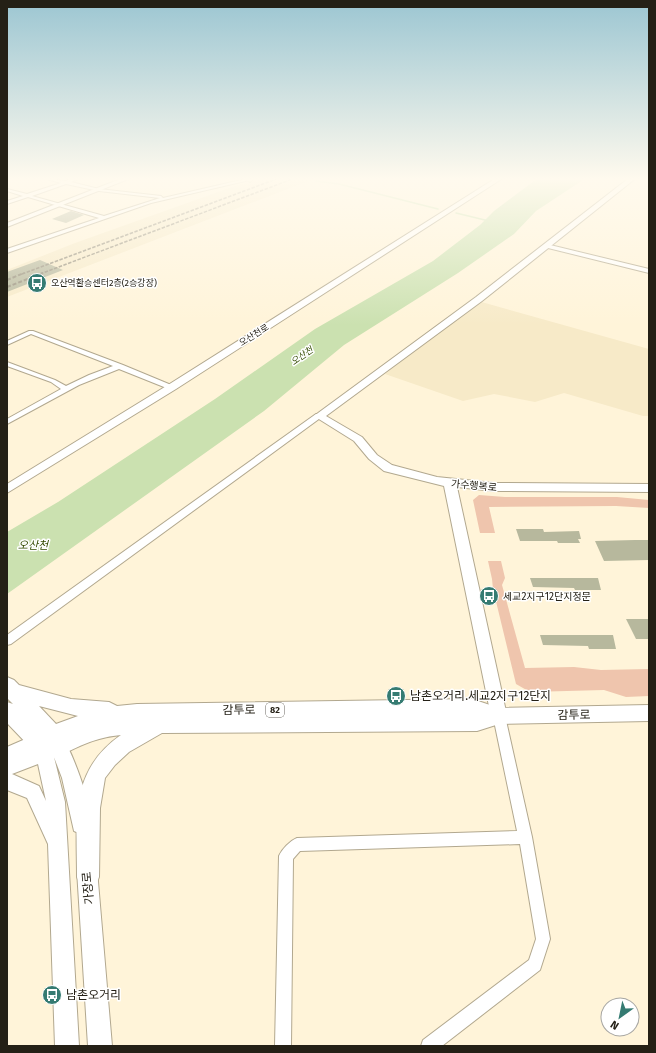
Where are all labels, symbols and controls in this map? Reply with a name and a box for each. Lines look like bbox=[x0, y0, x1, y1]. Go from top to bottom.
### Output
bus stop icon: 오산역환승센터2층(2승강장) bbox=[26, 272, 48, 294]
place label: 오산역환승센터2층(2승강장) bbox=[51, 277, 157, 288]
street label: 오산천로 bbox=[237, 321, 271, 348]
water label: 오산천 bbox=[289, 344, 316, 367]
street label: 가수행복로 bbox=[450, 478, 497, 494]
water label: 오산천 bbox=[18, 539, 50, 552]
bus stop icon: 세교2지구12단지정문 bbox=[478, 585, 500, 607]
place label: 세교2지구12단지정문 bbox=[503, 591, 591, 603]
bus stop icon: 남촌오거리.세교2지구12단지 bbox=[385, 685, 407, 707]
place label: 남촌오거리.세교2지구12단지 bbox=[410, 689, 551, 703]
street label: 감투로 bbox=[222, 703, 256, 717]
road number: 82 bbox=[266, 703, 284, 717]
street label: 감투로 bbox=[557, 708, 591, 722]
street label: 가장로 bbox=[80, 871, 96, 905]
bus stop icon: 남촌오거리 bbox=[41, 984, 63, 1006]
place label: 남촌오거리 bbox=[66, 988, 121, 1002]
north arrow bbox=[600, 997, 640, 1037]
text: N bbox=[608, 1018, 621, 1032]

